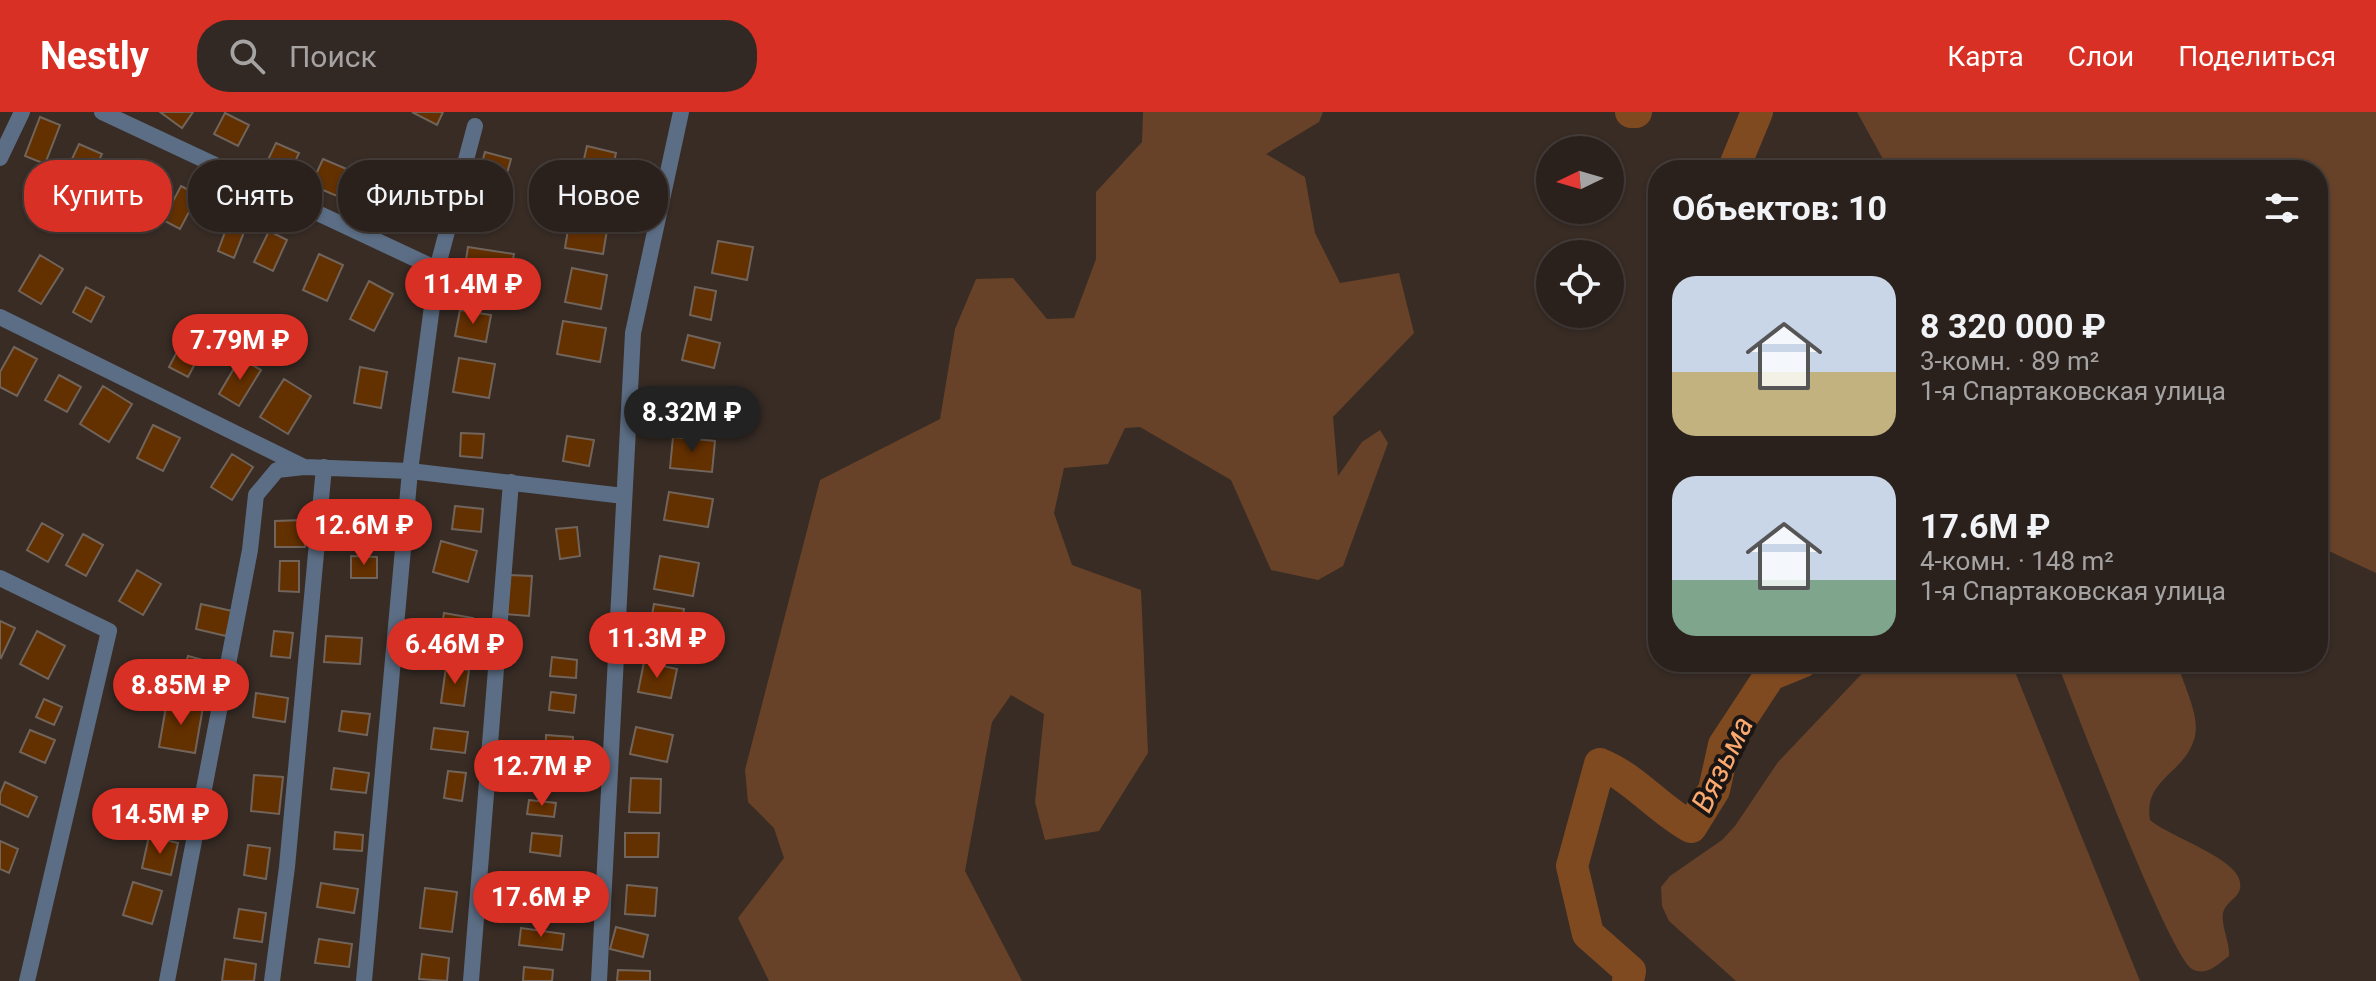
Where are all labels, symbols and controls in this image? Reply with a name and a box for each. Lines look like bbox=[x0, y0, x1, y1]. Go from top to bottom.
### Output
search box bbox=[197, 20, 757, 92]
text: Nestly bbox=[40, 34, 149, 78]
icon: search bbox=[225, 34, 269, 78]
text: Поиск bbox=[289, 39, 377, 74]
text: Карта bbox=[1947, 40, 2024, 73]
text: Слои bbox=[2068, 40, 2134, 73]
text: Поделиться bbox=[2178, 40, 2336, 73]
north arrow bbox=[1536, 136, 1624, 224]
map controls bbox=[1536, 136, 1624, 328]
chip: Купить bbox=[24, 160, 172, 232]
chip: Снять bbox=[188, 160, 322, 232]
chip: Фильтры bbox=[338, 160, 513, 232]
chip: Новое bbox=[529, 160, 668, 232]
icon: filters bbox=[2260, 186, 2304, 230]
text: Объектов: 10 bbox=[1672, 188, 1887, 228]
button: locate bbox=[1536, 240, 1624, 328]
pin: 11.4M ₽ bbox=[399, 258, 547, 326]
text: 11.4M ₽ bbox=[423, 269, 523, 299]
text: 8 320 000 ₽ bbox=[1920, 306, 2106, 346]
icon: home bbox=[1736, 308, 1832, 404]
pin: 7.79M ₽ bbox=[166, 314, 314, 382]
text: 7.79M ₽ bbox=[190, 325, 290, 355]
text: 3-комн. · 89 m² bbox=[1920, 346, 2099, 376]
text: 1-я Спартаковская улица bbox=[1920, 376, 2226, 406]
pin: 8.32M ₽ bbox=[618, 386, 766, 454]
text: 8.32M ₽ bbox=[642, 397, 742, 427]
pin: 12.6M ₽ bbox=[290, 499, 438, 567]
text: 17.6M ₽ bbox=[1920, 506, 2051, 546]
icon: home bbox=[1736, 508, 1832, 604]
text: 12.6M ₽ bbox=[314, 510, 414, 540]
text: 4-комн. · 148 m² bbox=[1920, 546, 2114, 576]
text: 1-я Спартаковская улица bbox=[1920, 576, 2226, 606]
pin: 11.3M ₽ bbox=[583, 612, 731, 680]
pin: 6.46M ₽ bbox=[381, 618, 529, 686]
text: 11.3M ₽ bbox=[607, 623, 707, 653]
text: 6.46M ₽ bbox=[405, 629, 505, 659]
pin: 8.85M ₽ bbox=[107, 659, 255, 727]
text: 8.85M ₽ bbox=[131, 670, 231, 700]
water label: Вязьма bbox=[1684, 710, 1760, 818]
pin: 12.7M ₽ bbox=[468, 740, 616, 808]
text: 12.7M ₽ bbox=[492, 751, 592, 781]
pin: 14.5M ₽ bbox=[86, 788, 234, 856]
text: 14.5M ₽ bbox=[110, 799, 210, 829]
pin: 17.6M ₽ bbox=[467, 871, 615, 939]
text: 17.6M ₽ bbox=[491, 882, 591, 912]

